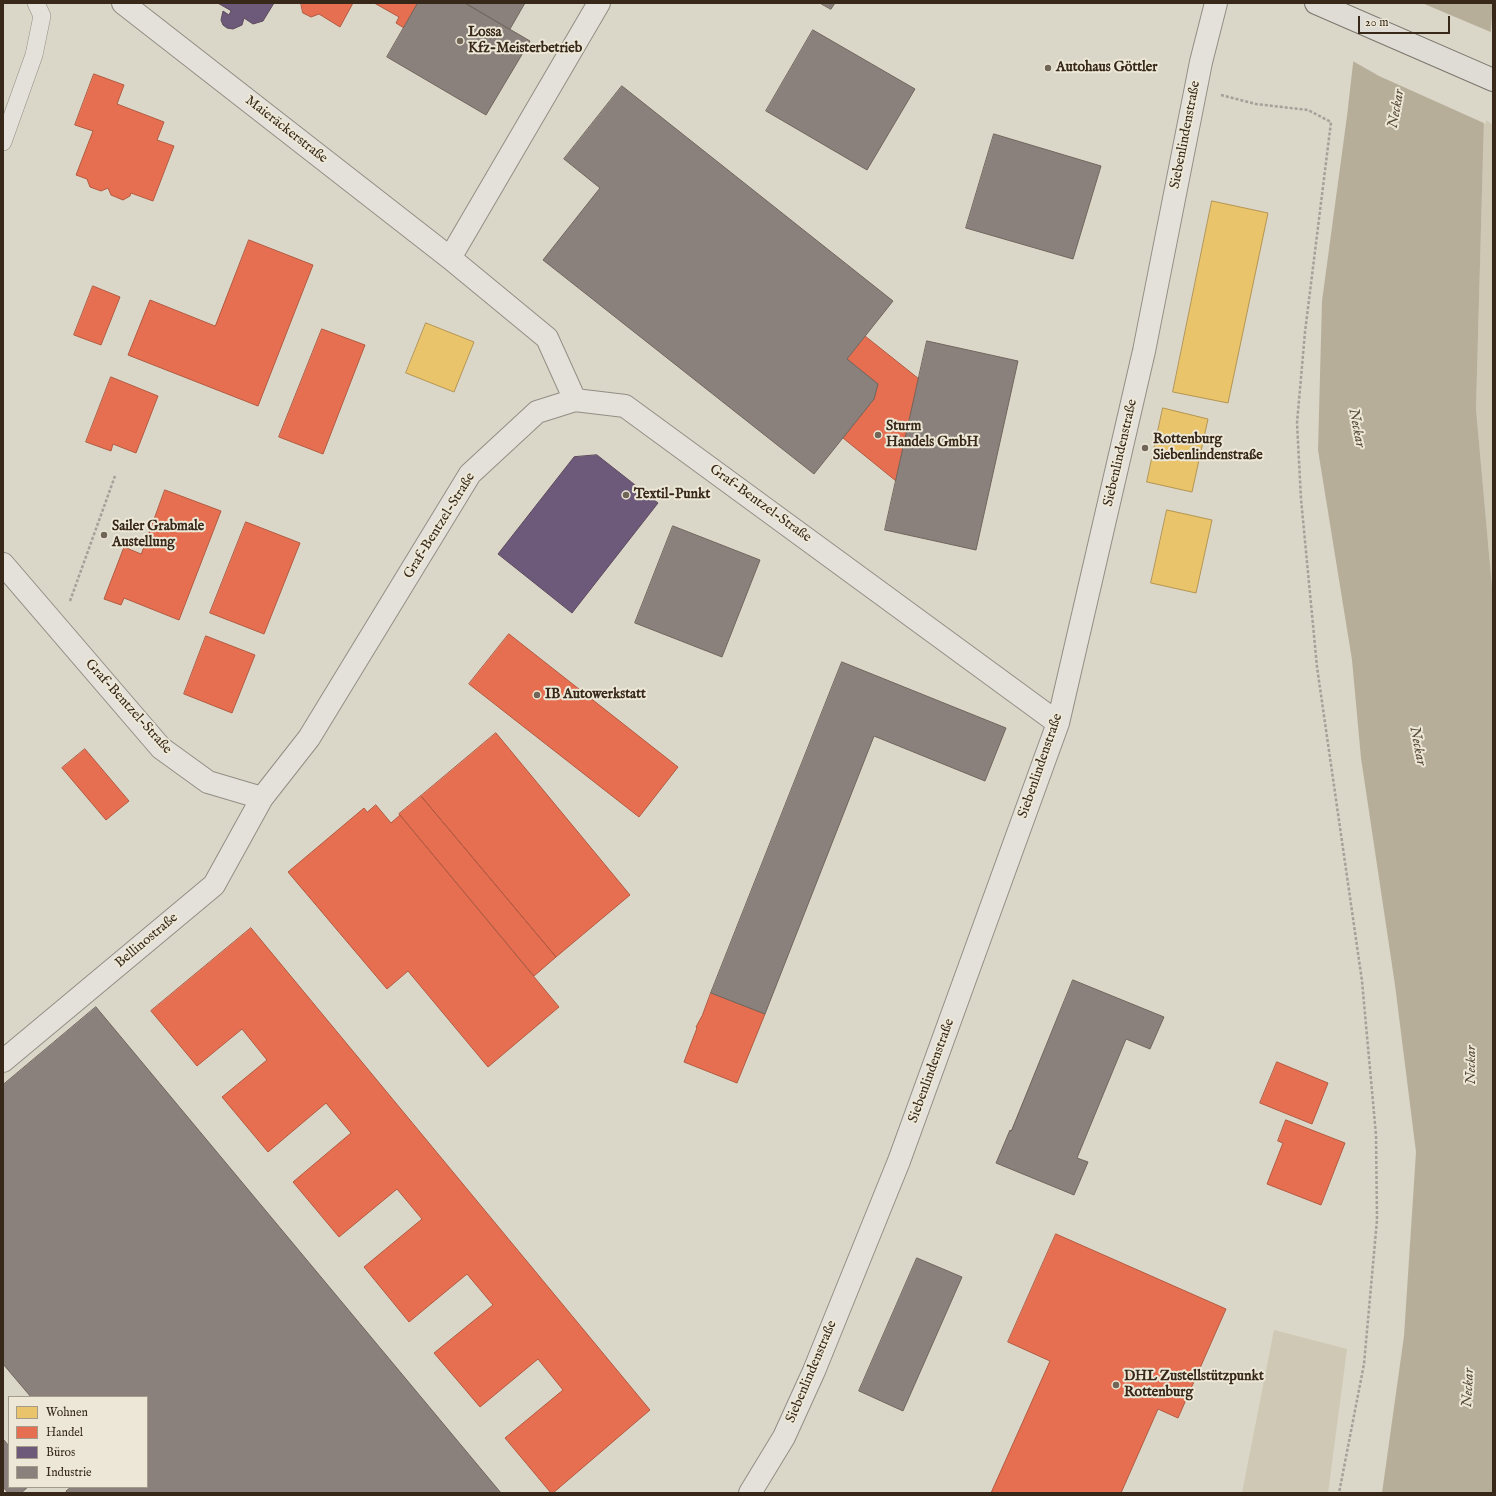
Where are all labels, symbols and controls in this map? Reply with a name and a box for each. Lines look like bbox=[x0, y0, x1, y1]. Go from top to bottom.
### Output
scale bar bbox=[1360, 8, 1452, 34]
text: 20 m bbox=[1365, 15, 1388, 30]
place label: Lossa Kfz-Meisterbetrieb bbox=[468, 25, 582, 58]
marker: Lossa Kfz-Meisterbetrieb bbox=[455, 36, 465, 46]
place label: Autohaus Göttler bbox=[1056, 60, 1157, 76]
marker: Autohaus Göttler bbox=[1043, 63, 1053, 73]
street label: Siebenlindenstraße bbox=[1167, 80, 1205, 190]
water label: Neckar bbox=[1385, 88, 1409, 130]
street label: Maieräckerstraße bbox=[241, 93, 331, 167]
street label: Siebenlindenstraße bbox=[1100, 398, 1142, 508]
water label: Neckar bbox=[1343, 407, 1369, 449]
place label: Sturm Handels GmbH bbox=[886, 419, 978, 452]
marker: Sturm Handels GmbH bbox=[873, 430, 883, 440]
place label: Rottenburg Siebenlindenstraße bbox=[1153, 432, 1263, 464]
marker: Rottenburg Siebenlindenstraße bbox=[1140, 443, 1150, 453]
street label: Graf-Bentzel-Straße bbox=[706, 461, 814, 547]
street label: Graf-Bentzel-Straße bbox=[401, 470, 479, 582]
place label: Textil-Punkt bbox=[634, 487, 710, 503]
marker: Textil-Punkt bbox=[621, 490, 631, 500]
place label: Sailer Grabmale Austellung bbox=[112, 519, 204, 552]
marker: Sailer Grabmale Austellung bbox=[99, 530, 109, 540]
street label: Graf-Bentzel-Straße bbox=[81, 656, 175, 758]
place label: IB Autowerkstatt bbox=[545, 687, 646, 703]
marker: IB Autowerkstatt bbox=[532, 690, 542, 700]
street label: Siebenlindenstraße bbox=[1015, 711, 1067, 821]
water label: Neckar bbox=[1404, 725, 1430, 767]
street label: Bellinostraße bbox=[112, 910, 182, 972]
street label: Siebenlindenstraße bbox=[905, 1017, 959, 1125]
water label: Neckar bbox=[1463, 1045, 1481, 1085]
street label: Siebenlindenstraße bbox=[783, 1318, 841, 1426]
water label: Neckar bbox=[1459, 1368, 1479, 1408]
place label: DHL Zustellstützpunkt Rottenburg bbox=[1124, 1369, 1264, 1402]
marker: DHL Zustellstützpunkt Rottenburg bbox=[1111, 1380, 1121, 1390]
legend bbox=[8, 1396, 148, 1488]
text: Wohnen bbox=[46, 1405, 88, 1420]
text: Handel bbox=[46, 1425, 83, 1440]
text: Büros bbox=[46, 1445, 75, 1460]
text: Industrie bbox=[46, 1465, 92, 1480]

